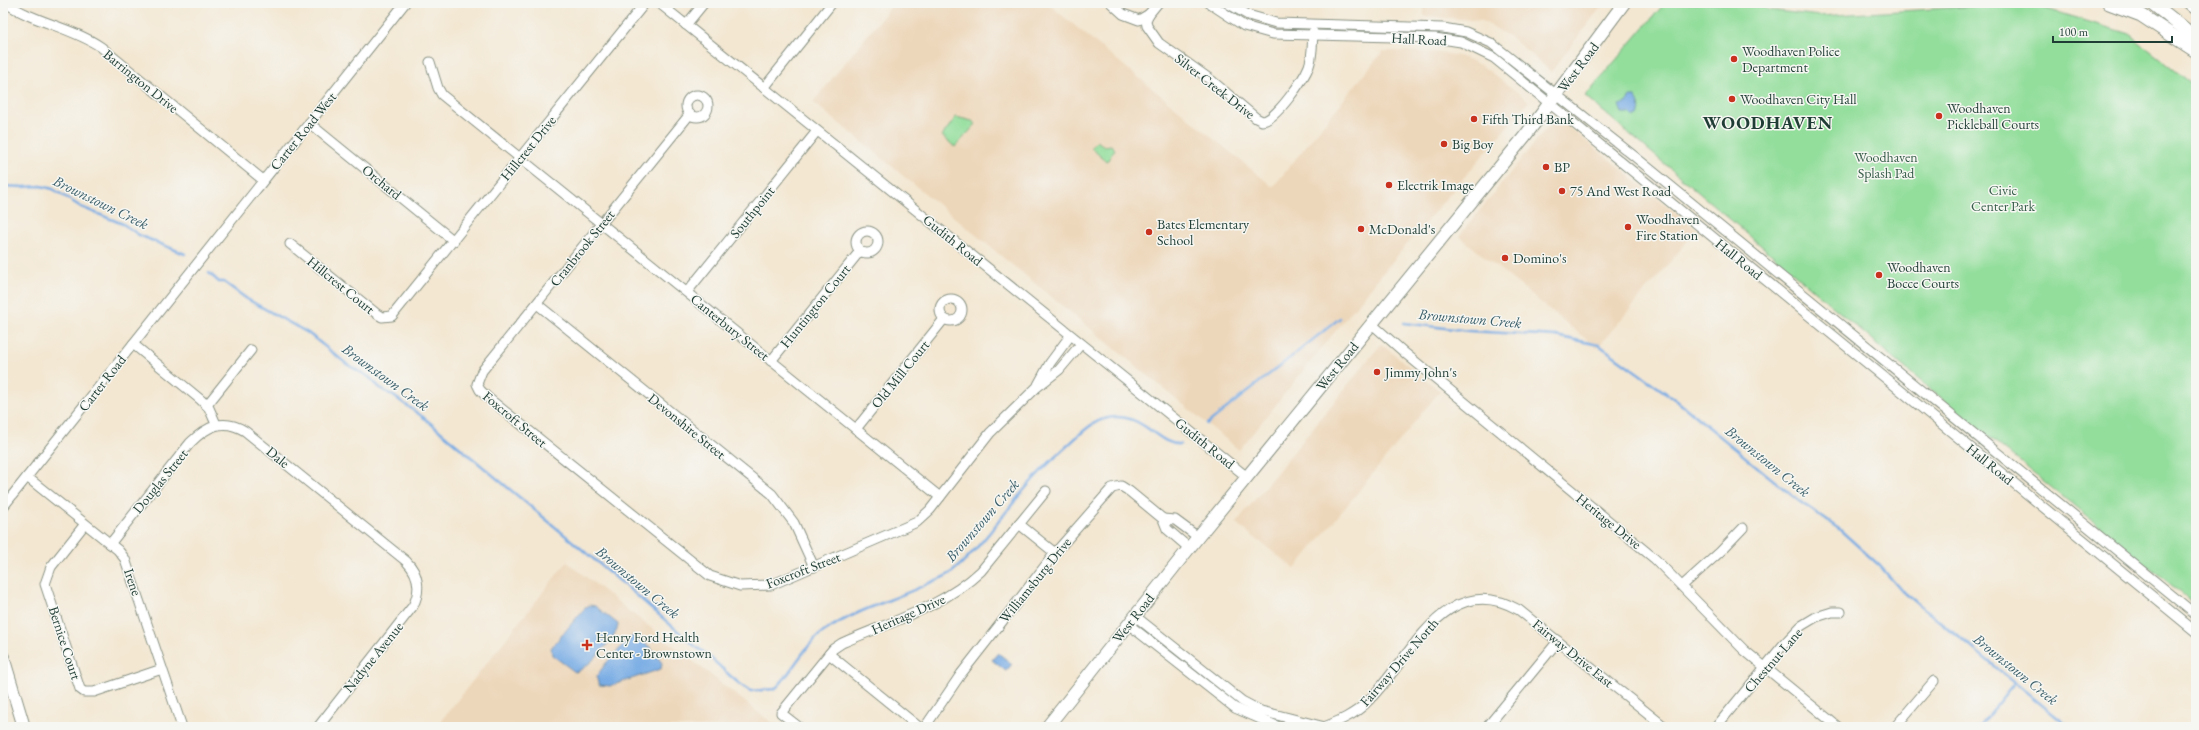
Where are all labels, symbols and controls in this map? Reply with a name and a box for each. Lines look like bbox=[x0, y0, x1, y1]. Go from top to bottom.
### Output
scale bar bbox=[2053, 18, 2172, 44]
text: 100 m bbox=[2059, 24, 2089, 40]
street label: Hall Road bbox=[1391, 29, 1448, 49]
street label: West Road bbox=[1553, 38, 1603, 96]
place label: Woodhaven Police Department bbox=[1742, 42, 1840, 76]
street label: Barrington Drive bbox=[100, 45, 183, 117]
street label: Silver Creek Drive bbox=[1171, 49, 1259, 123]
marker: Woodhaven Police Department bbox=[1729, 54, 1739, 64]
street label: Carter Road West bbox=[266, 88, 340, 174]
place label: Woodhaven City Hall bbox=[1740, 90, 1857, 108]
marker: Woodhaven City Hall bbox=[1727, 94, 1737, 104]
place label: Woodhaven Pickleball Courts bbox=[1947, 99, 2040, 133]
place label: Fifth Third Bank bbox=[1482, 110, 1574, 128]
street label: Hillcrest Drive bbox=[496, 111, 560, 184]
district label: WOODHAVEN bbox=[1703, 111, 1833, 134]
marker: Woodhaven Pickleball Courts bbox=[1934, 111, 1944, 121]
marker: Fifth Third Bank bbox=[1469, 114, 1479, 124]
place label: Big Boy bbox=[1452, 135, 1494, 153]
marker: Big Boy bbox=[1439, 139, 1449, 149]
park label: Woodhaven Splash Pad bbox=[1854, 148, 1918, 182]
place label: BP bbox=[1554, 158, 1570, 176]
street label: Orchard bbox=[359, 161, 406, 204]
marker: BP bbox=[1541, 162, 1551, 172]
water label: Brownstown Creek bbox=[49, 170, 152, 233]
place label: Electrik Image bbox=[1397, 176, 1474, 194]
marker: Electrik Image bbox=[1384, 180, 1394, 190]
park label: Civic Center Park bbox=[1971, 181, 2035, 215]
street label: Southpoint bbox=[726, 182, 779, 242]
place label: 75 And West Road bbox=[1570, 182, 1672, 200]
marker: 75 And West Road bbox=[1557, 186, 1567, 196]
street label: Cranbrook Street bbox=[546, 206, 619, 290]
street label: Gudith Road bbox=[919, 210, 987, 270]
place label: Woodhaven Fire Station bbox=[1636, 210, 1700, 244]
place label: Bates Elementary School bbox=[1157, 215, 1250, 249]
place label: McDonald's bbox=[1369, 220, 1436, 238]
marker: Woodhaven Fire Station bbox=[1623, 222, 1633, 232]
marker: McDonald's bbox=[1356, 224, 1366, 234]
marker: Bates Elementary School bbox=[1144, 227, 1154, 237]
street label: Hall Road bbox=[1712, 234, 1767, 284]
place label: Domino's bbox=[1513, 249, 1567, 267]
street label: Hillcrest Court bbox=[303, 252, 379, 318]
marker: Domino's bbox=[1500, 253, 1510, 263]
place label: Woodhaven Bocce Courts bbox=[1887, 258, 1960, 292]
street label: Huntington Court bbox=[776, 260, 855, 351]
marker: Woodhaven Bocce Courts bbox=[1874, 270, 1884, 280]
street label: Canterbury Street bbox=[687, 290, 774, 365]
water label: Brownstown Creek bbox=[1417, 304, 1523, 332]
street label: Old Mill Court bbox=[867, 336, 933, 412]
street label: West Road bbox=[1312, 337, 1363, 394]
water label: Brownstown Creek bbox=[338, 338, 434, 415]
street label: Carter Road bbox=[74, 350, 130, 415]
place label: Jimmy John's bbox=[1384, 363, 1457, 381]
marker: Jimmy John's bbox=[1372, 367, 1382, 377]
street label: Foxcroft Street bbox=[479, 387, 551, 451]
street label: Devonshire Street bbox=[644, 389, 730, 463]
street label: Gudith Road bbox=[1171, 413, 1239, 473]
water label: Brownstown Creek bbox=[1721, 420, 1814, 501]
street label: Hall Road bbox=[1963, 439, 2018, 489]
street label: Dale bbox=[263, 442, 294, 472]
street label: Douglas Street bbox=[128, 445, 192, 517]
water label: Brownstown Creek bbox=[940, 475, 1023, 566]
street label: Heritage Drive bbox=[1573, 489, 1646, 553]
street label: Williamsburg Drive bbox=[995, 533, 1075, 627]
water label: Brownstown Creek bbox=[591, 541, 684, 623]
street label: Foxcroft Street bbox=[763, 547, 843, 592]
street label: Irene bbox=[120, 566, 146, 599]
street label: Heritage Drive bbox=[868, 589, 948, 638]
street label: West Road bbox=[1108, 589, 1158, 646]
street label: Bernice Court bbox=[45, 604, 86, 683]
street label: Fairway Drive North bbox=[1356, 614, 1442, 710]
street label: Fairway Drive East bbox=[1529, 615, 1618, 692]
street label: Nadyne Avenue bbox=[339, 618, 407, 696]
street label: Chestnut Lane bbox=[1740, 623, 1806, 696]
place label: Henry Ford Health Center - Brownstown bbox=[596, 628, 713, 662]
water label: Brownstown Creek bbox=[1969, 628, 2062, 709]
marker: Henry Ford Health Center - Brownstown bbox=[581, 639, 593, 651]

